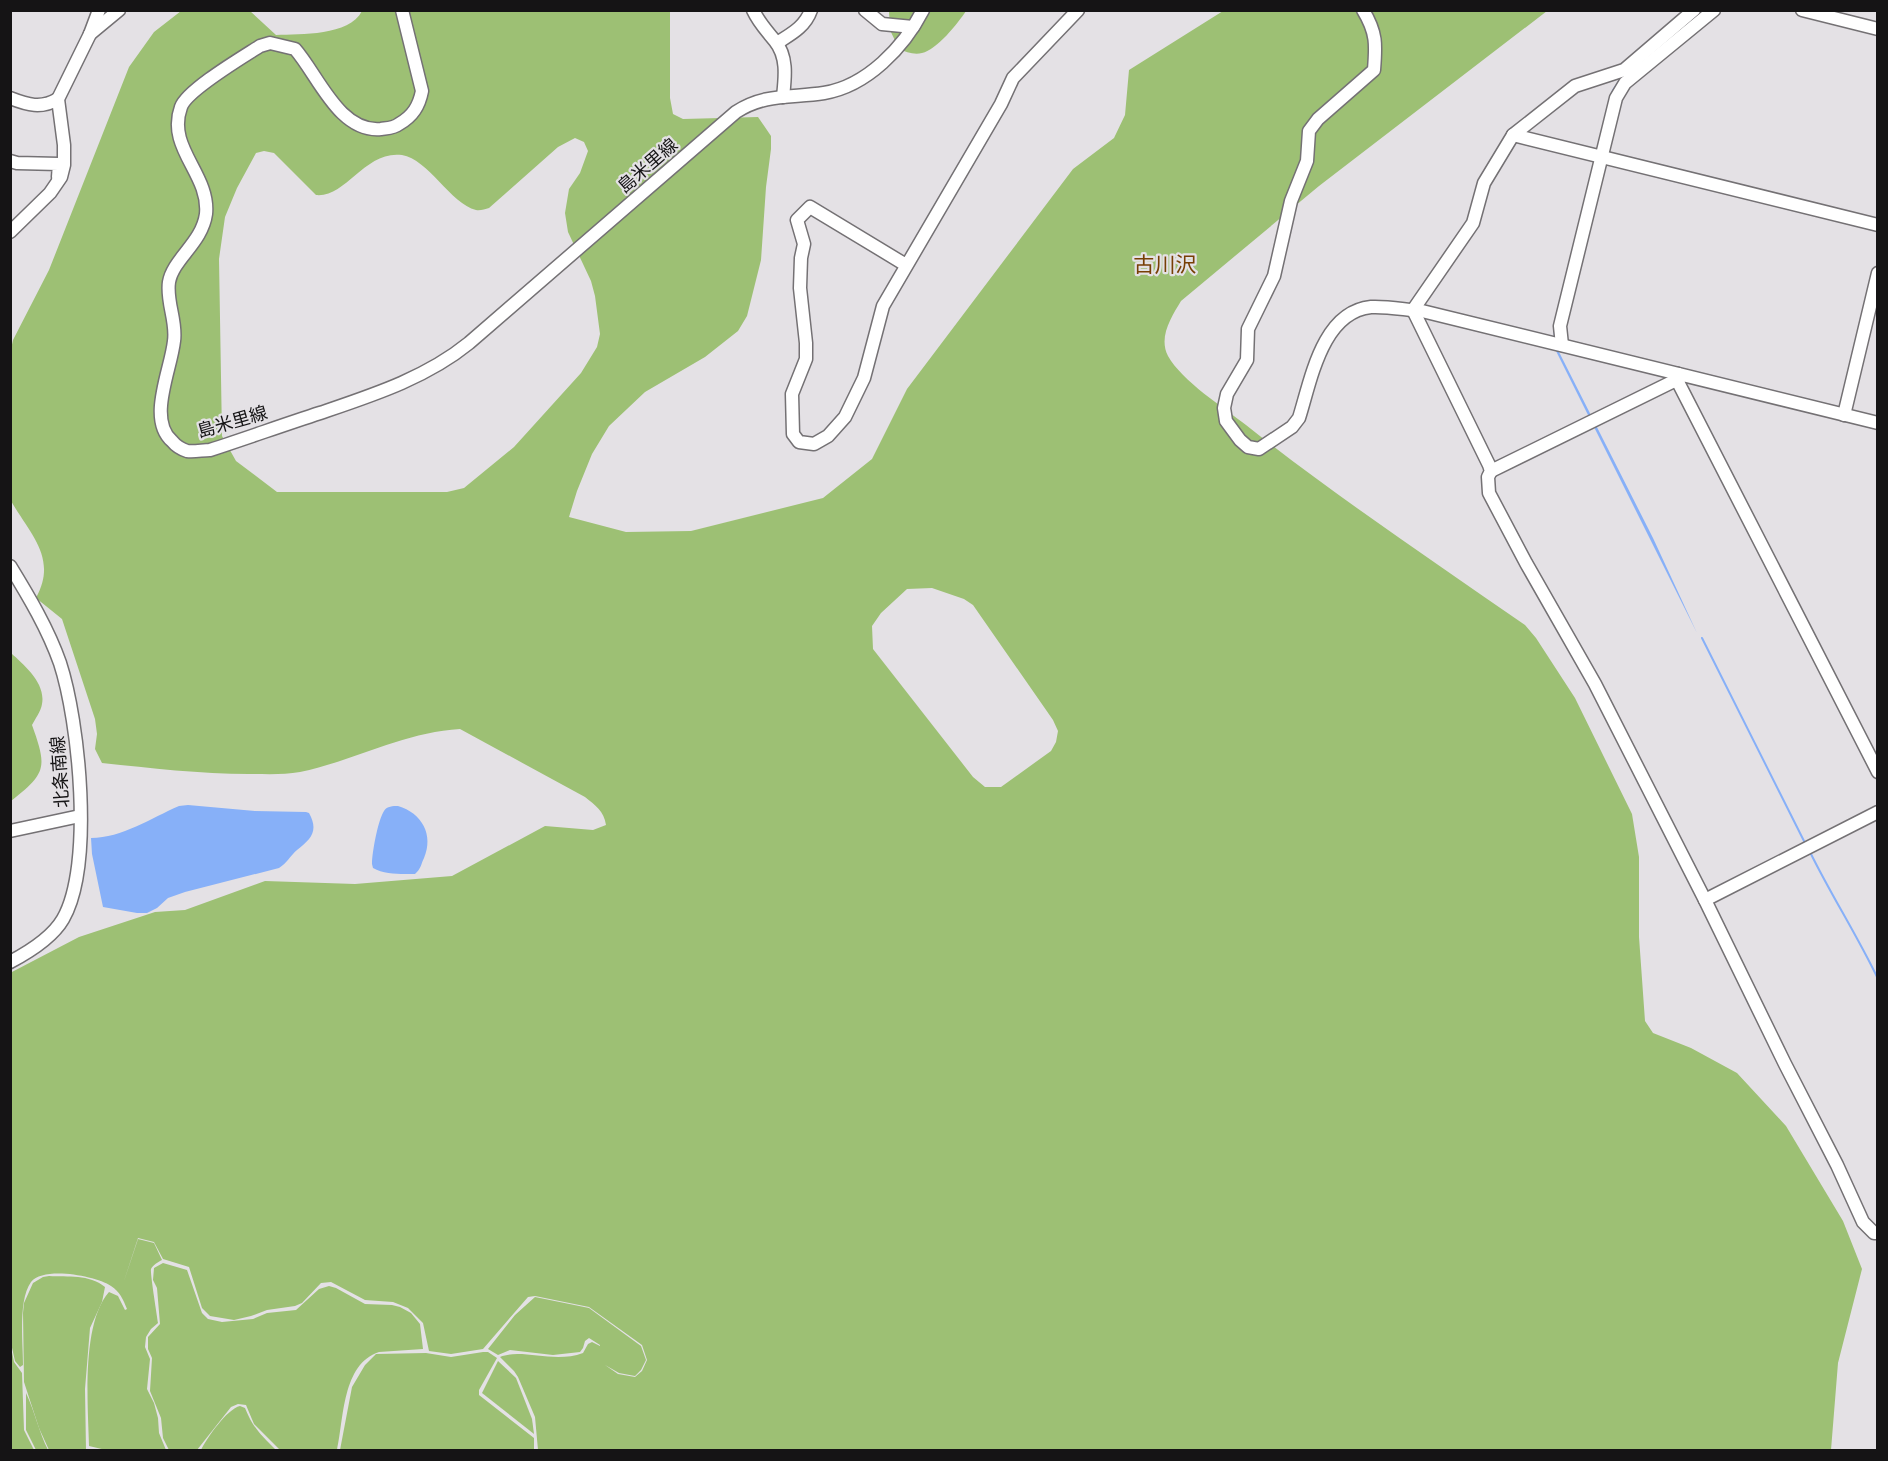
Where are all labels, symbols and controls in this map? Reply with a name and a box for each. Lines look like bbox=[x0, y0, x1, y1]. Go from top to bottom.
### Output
street label: 島米里線 bbox=[613, 133, 681, 197]
district label: 古川沢 bbox=[1134, 251, 1197, 276]
street label: 島米里線 bbox=[194, 401, 270, 441]
street label: 北条南線 bbox=[46, 735, 72, 809]

